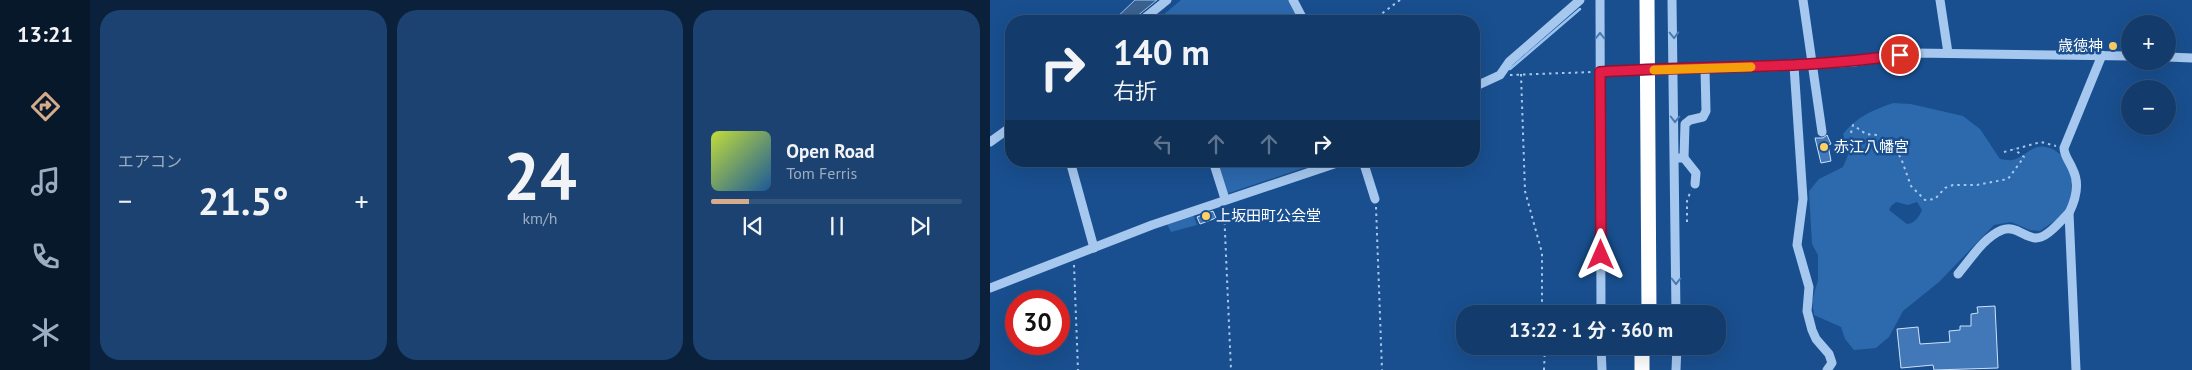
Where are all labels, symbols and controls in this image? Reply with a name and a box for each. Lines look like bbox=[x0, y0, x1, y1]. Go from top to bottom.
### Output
map controls bbox=[2121, 15, 2176, 135]
button: + bbox=[2121, 15, 2176, 70]
text: 13:21 bbox=[17, 20, 73, 48]
text: 140 m bbox=[1113, 29, 1210, 75]
one-way arrow bbox=[1668, 31, 1679, 39]
one-way arrow bbox=[1595, 32, 1605, 40]
pin bbox=[1879, 34, 1921, 76]
icon: right bbox=[1030, 35, 1095, 100]
place label: 歳徳神 bbox=[2058, 36, 2103, 55]
marker: 歳徳神 bbox=[2107, 40, 2119, 52]
icon: arrive bbox=[1886, 41, 1914, 69]
text: 右折 bbox=[1113, 77, 1157, 105]
button: − bbox=[2121, 80, 2176, 135]
icon: directions bbox=[28, 89, 63, 124]
one-way arrow bbox=[1670, 116, 1680, 123]
icon: left bbox=[1149, 130, 1177, 158]
icon: ahead bbox=[1202, 130, 1230, 158]
icon: ahead bbox=[1255, 130, 1283, 158]
icon: right bbox=[1308, 130, 1336, 158]
text: 24 bbox=[503, 133, 577, 217]
place label: 赤江八幡宮 bbox=[1834, 137, 1909, 156]
text: Open Road bbox=[786, 139, 875, 163]
marker: 赤江八幡宮 bbox=[1818, 141, 1830, 153]
text: エアコン bbox=[118, 151, 182, 171]
text: Tom Ferris bbox=[786, 163, 857, 183]
icon: music bbox=[28, 164, 63, 199]
text: 21.5° bbox=[198, 176, 289, 225]
text: − bbox=[118, 182, 132, 219]
text: + bbox=[355, 182, 369, 219]
place label: 上坂田町公会堂 bbox=[1216, 206, 1321, 225]
text: km/h bbox=[522, 208, 558, 228]
marker: 上坂田町公会堂 bbox=[1200, 210, 1212, 222]
icon: previous bbox=[739, 212, 767, 240]
icon: pause bbox=[823, 212, 851, 240]
icon: next bbox=[906, 212, 934, 240]
position arrow bbox=[1574, 228, 1626, 280]
icon: phone bbox=[28, 239, 63, 274]
one-way arrow bbox=[1671, 278, 1681, 286]
speed limit sign: 30 bbox=[1005, 290, 1070, 355]
icon: climate bbox=[28, 315, 63, 350]
text: 13:22 · 1 分 · 360 m bbox=[1509, 318, 1673, 342]

